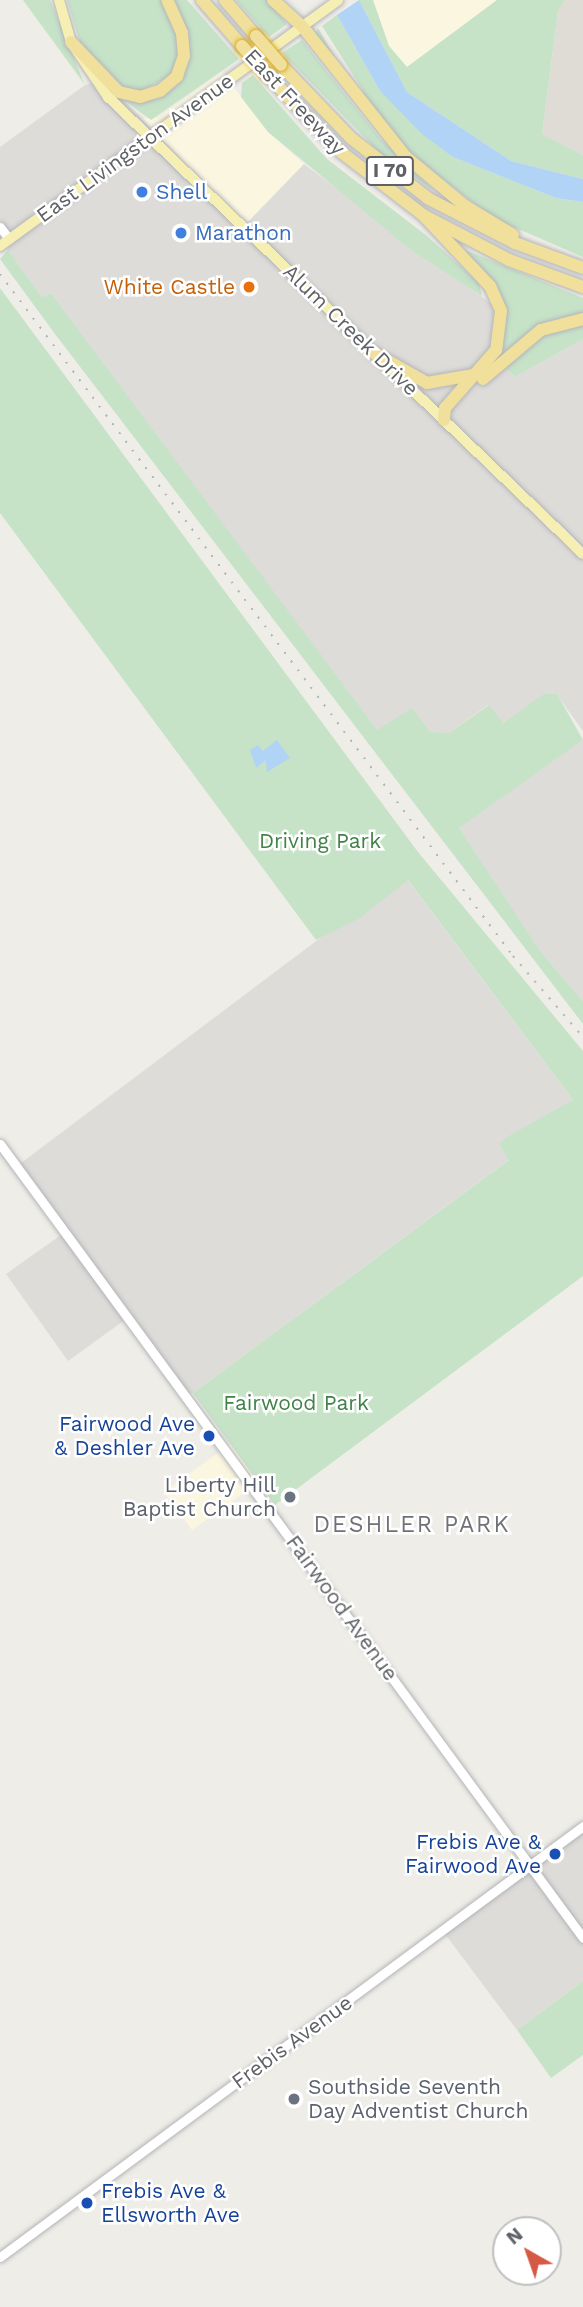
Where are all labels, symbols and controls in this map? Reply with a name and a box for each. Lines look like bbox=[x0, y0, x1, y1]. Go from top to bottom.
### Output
street label: East Freeway bbox=[239, 44, 351, 160]
street label: East Livingston Avenue bbox=[31, 68, 239, 228]
road number: I 70 bbox=[366, 155, 414, 186]
place label: Shell bbox=[156, 179, 207, 205]
marker: Shell bbox=[134, 184, 150, 200]
place label: Marathon bbox=[195, 220, 292, 246]
marker: Marathon bbox=[173, 225, 189, 241]
street label: Alum Creek Drive bbox=[278, 259, 424, 401]
place label: White Castle bbox=[103, 274, 235, 300]
marker: White Castle bbox=[241, 279, 257, 295]
park label: Driving Park bbox=[259, 828, 381, 854]
park label: Fairwood Park bbox=[223, 1390, 369, 1416]
place label: Fairwood Ave & Deshler Ave bbox=[53, 1411, 195, 1461]
marker: Fairwood Ave & Deshler Ave bbox=[201, 1428, 217, 1444]
place label: Liberty Hill Baptist Church bbox=[123, 1472, 276, 1522]
marker: Liberty Hill Baptist Church bbox=[282, 1489, 298, 1505]
district label: DESHLER PARK bbox=[315, 1511, 509, 1539]
street label: Fairwood Avenue bbox=[280, 1530, 404, 1686]
place label: Frebis Ave & Fairwood Ave bbox=[404, 1829, 541, 1879]
marker: Frebis Ave & Fairwood Ave bbox=[547, 1846, 563, 1862]
street label: Frebis Avenue bbox=[227, 1990, 357, 2094]
place label: Southside Seventh Day Adventist Church bbox=[308, 2074, 530, 2124]
marker: Southside Seventh Day Adventist Church bbox=[286, 2091, 302, 2107]
place label: Frebis Ave & Ellsworth Ave bbox=[101, 2178, 241, 2228]
marker: Frebis Ave & Ellsworth Ave bbox=[79, 2195, 95, 2211]
north arrow bbox=[492, 2216, 562, 2286]
text: N bbox=[502, 2223, 527, 2249]

